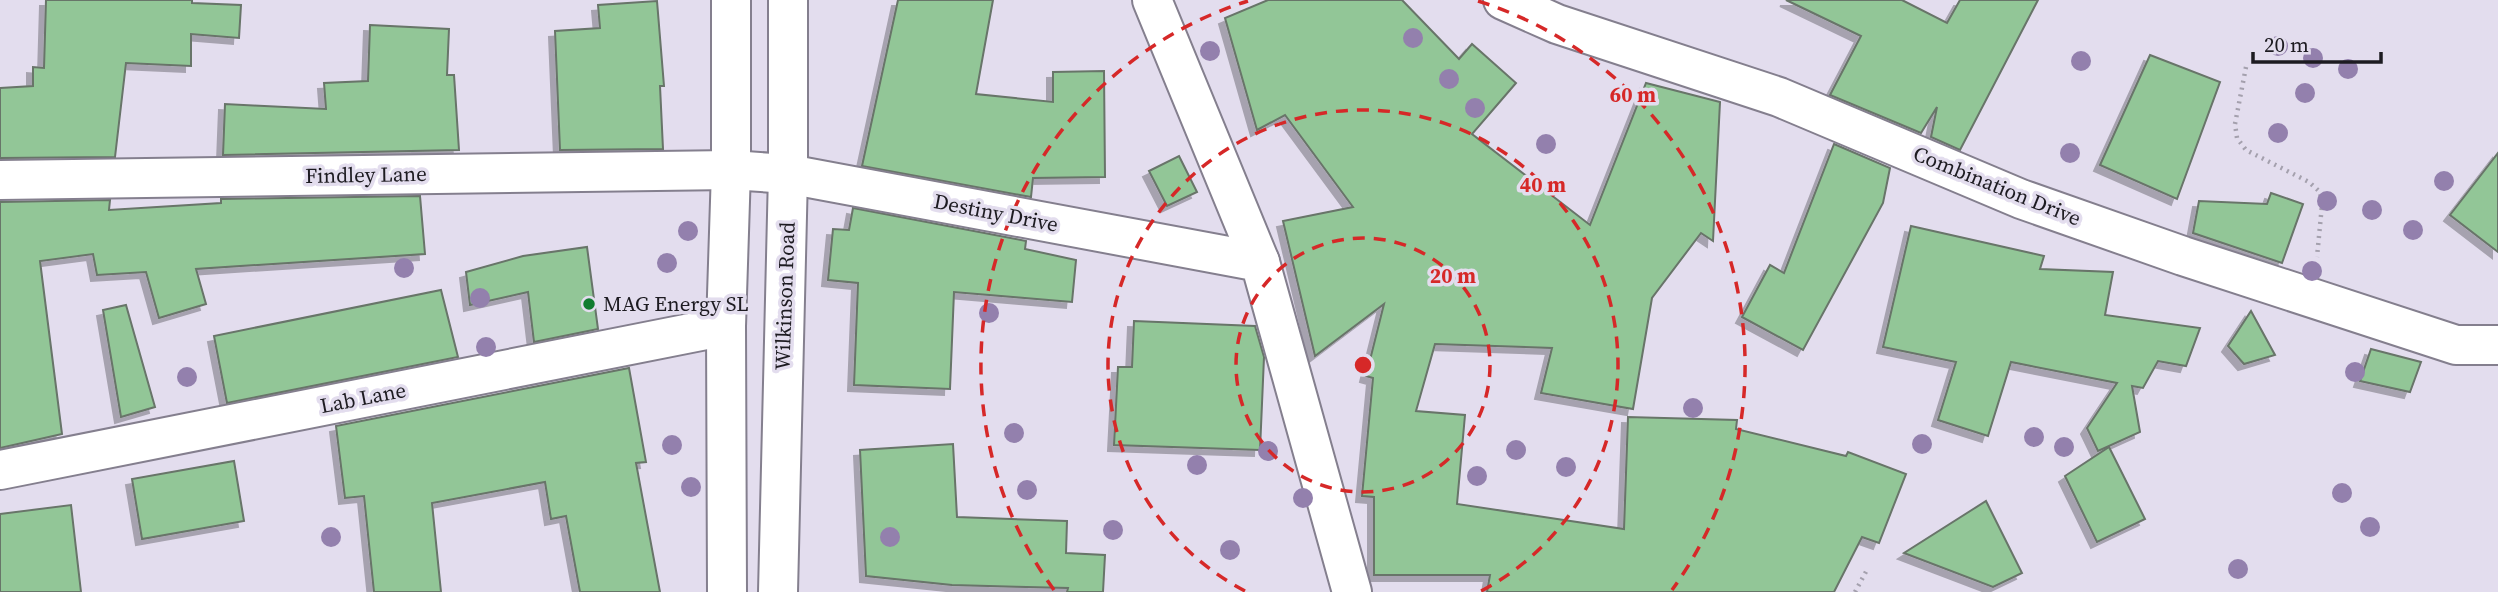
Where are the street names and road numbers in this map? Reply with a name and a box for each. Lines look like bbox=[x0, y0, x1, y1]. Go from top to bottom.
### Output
street label: Combination Drive bbox=[1909, 139, 2085, 232]
street label: Findley Lane bbox=[305, 159, 427, 190]
street label: Destiny Drive bbox=[931, 186, 1061, 239]
street label: Wilkinson Road bbox=[767, 221, 802, 371]
street label: Lab Lane bbox=[318, 375, 408, 420]

